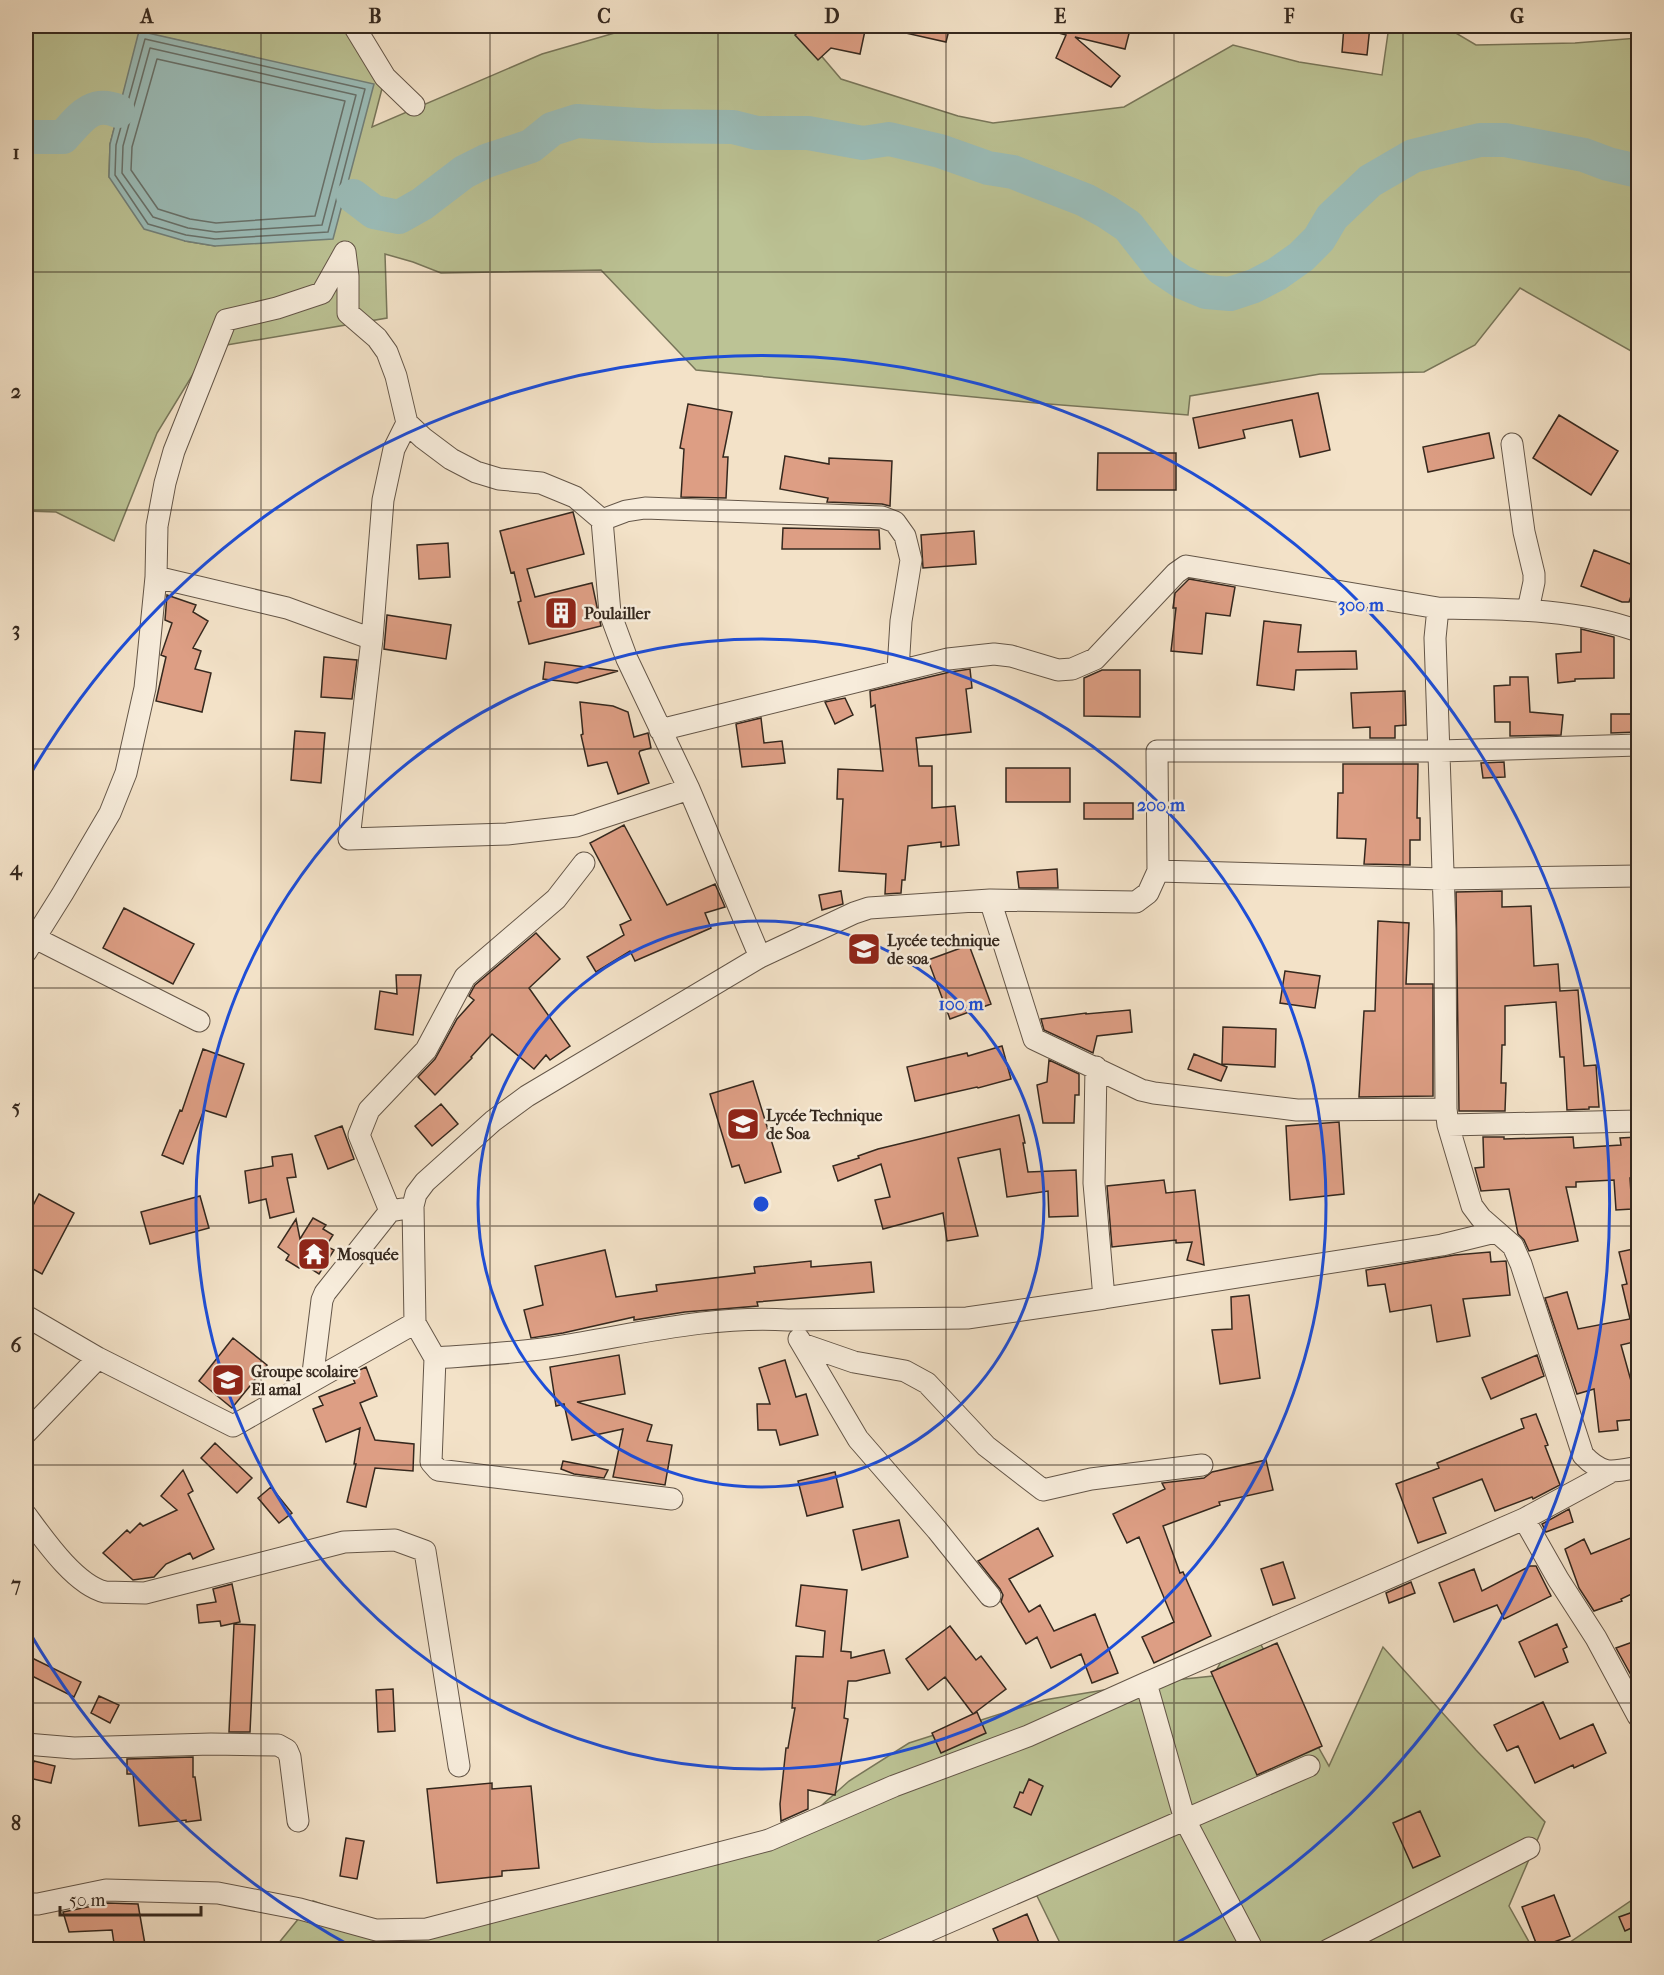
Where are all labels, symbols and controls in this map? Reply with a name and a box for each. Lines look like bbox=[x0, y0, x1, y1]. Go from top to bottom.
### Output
text: A bbox=[139, 5, 155, 28]
text: B bbox=[368, 5, 382, 28]
text: C bbox=[597, 5, 611, 28]
text: D bbox=[824, 5, 840, 28]
text: E bbox=[1054, 5, 1066, 28]
text: F bbox=[1283, 5, 1295, 28]
text: G bbox=[1510, 5, 1524, 28]
text: 1 bbox=[12, 141, 20, 164]
text: 2 bbox=[11, 380, 21, 403]
building icon: Poulailler bbox=[543, 595, 579, 631]
text: 300 m bbox=[1338, 595, 1385, 616]
place label: Poulailler bbox=[584, 604, 652, 623]
text: 3 bbox=[12, 618, 20, 641]
text: 200 m bbox=[1137, 795, 1186, 816]
text: 4 bbox=[9, 857, 23, 881]
school or university icon: Lycée technique de soa bbox=[846, 931, 882, 967]
place label: Lycée technique de soa bbox=[887, 931, 1000, 968]
text: 100 m bbox=[938, 994, 985, 1015]
text: 5 bbox=[12, 1096, 21, 1119]
school or university icon: Lycée Technique de Soa bbox=[725, 1106, 761, 1142]
place label: Lycée Technique de Soa bbox=[766, 1106, 882, 1143]
centre of rings bbox=[751, 1194, 771, 1214]
temple icon: Mosquée bbox=[296, 1236, 332, 1272]
place label: Mosquée bbox=[336, 1245, 399, 1265]
text: 6 bbox=[11, 1334, 23, 1357]
school or university icon: Groupe scolaire El amal bbox=[210, 1362, 246, 1398]
place label: Groupe scolaire El amal bbox=[251, 1362, 358, 1399]
text: 7 bbox=[10, 1573, 21, 1596]
text: 8 bbox=[11, 1812, 21, 1835]
scale bar bbox=[60, 1879, 201, 1917]
text: 50 m bbox=[69, 1890, 106, 1911]

